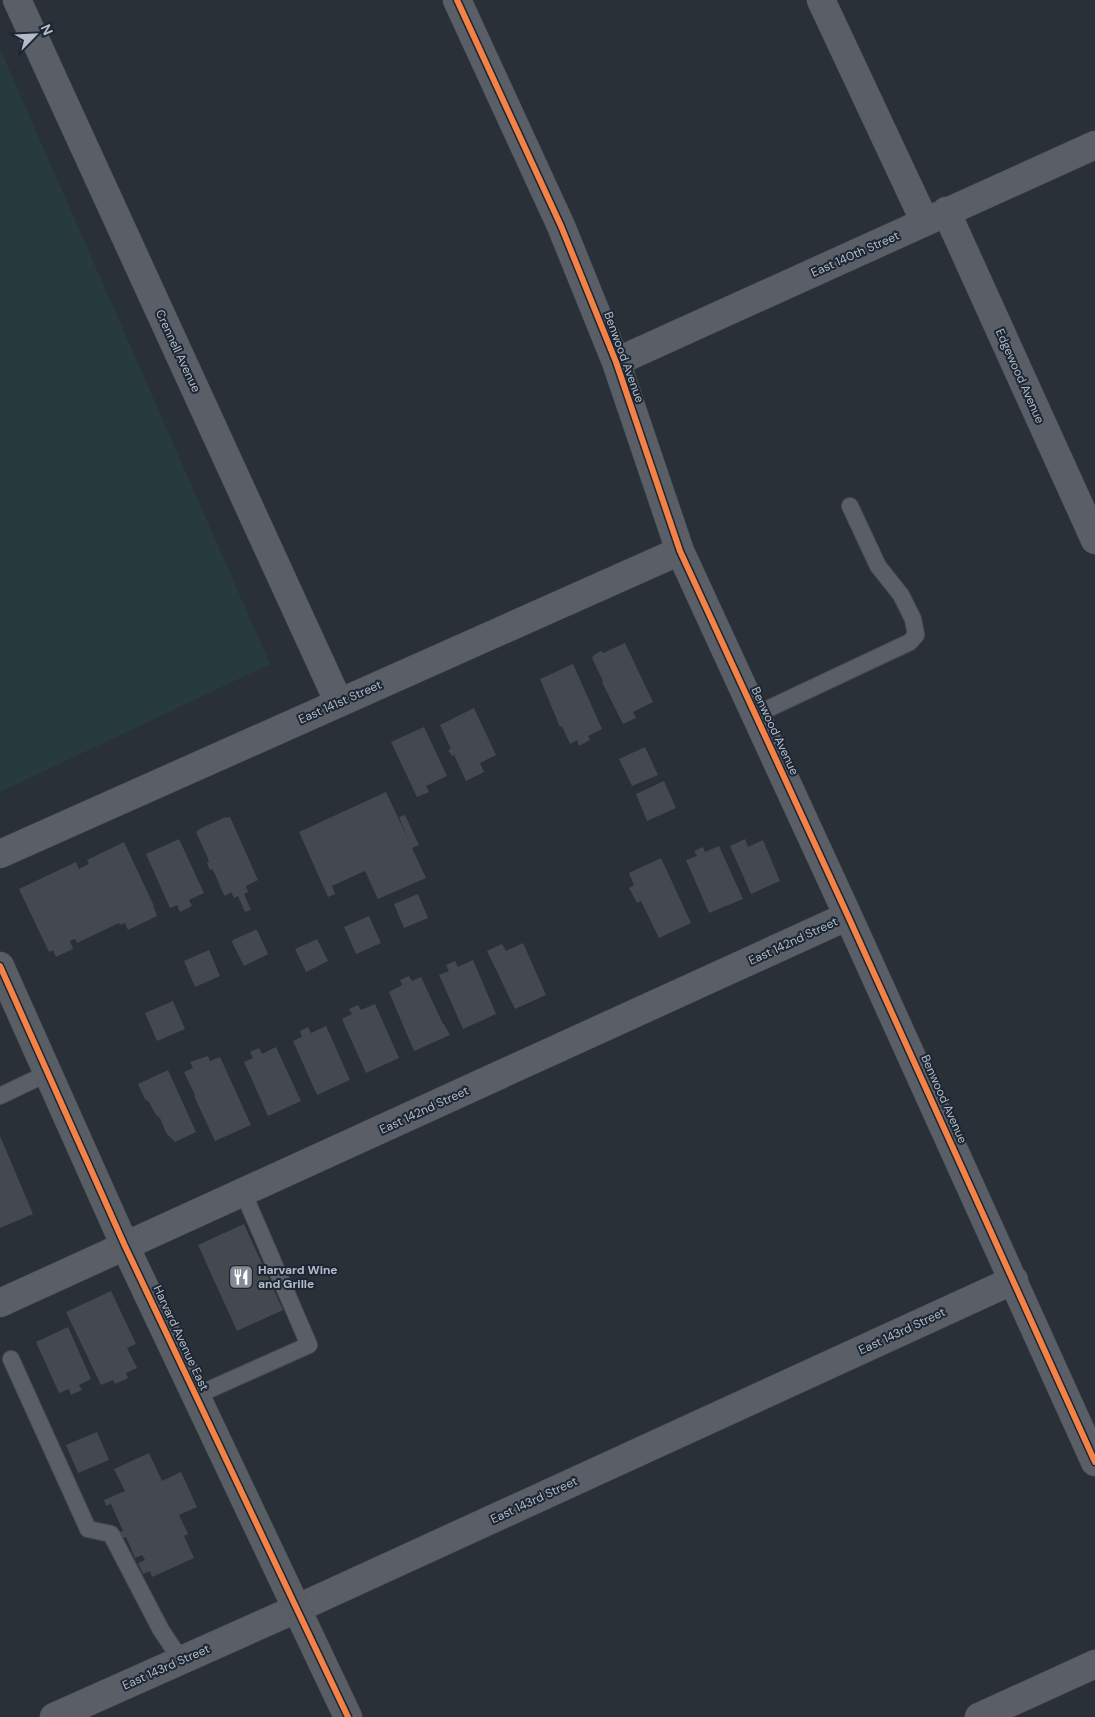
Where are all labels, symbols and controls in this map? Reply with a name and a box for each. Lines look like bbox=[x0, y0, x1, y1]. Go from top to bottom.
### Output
north arrow bbox=[10, 10, 60, 60]
text: N bbox=[37, 21, 57, 38]
street label: East 140th Street bbox=[808, 227, 902, 281]
street label: Crennell Avenue bbox=[152, 307, 204, 395]
street label: Benwood Avenue bbox=[600, 309, 648, 405]
street label: Edgewood Avenue bbox=[992, 326, 1048, 426]
street label: East 141st Street bbox=[296, 676, 384, 727]
street label: Benwood Avenue bbox=[748, 684, 803, 778]
street label: East 142nd Street bbox=[746, 913, 840, 969]
street label: Benwood Avenue bbox=[917, 1052, 971, 1146]
street label: East 142nd Street bbox=[377, 1082, 471, 1138]
place label: Harvard Wine and Grille bbox=[258, 1262, 338, 1292]
restaurant icon: Harvard Wine and Grille bbox=[228, 1264, 254, 1290]
street label: Harvard Avenue East bbox=[150, 1283, 213, 1393]
street label: East 143rd Street bbox=[856, 1304, 948, 1358]
street label: East 143rd Street bbox=[488, 1473, 580, 1527]
street label: East 143rd Street bbox=[120, 1640, 212, 1693]

